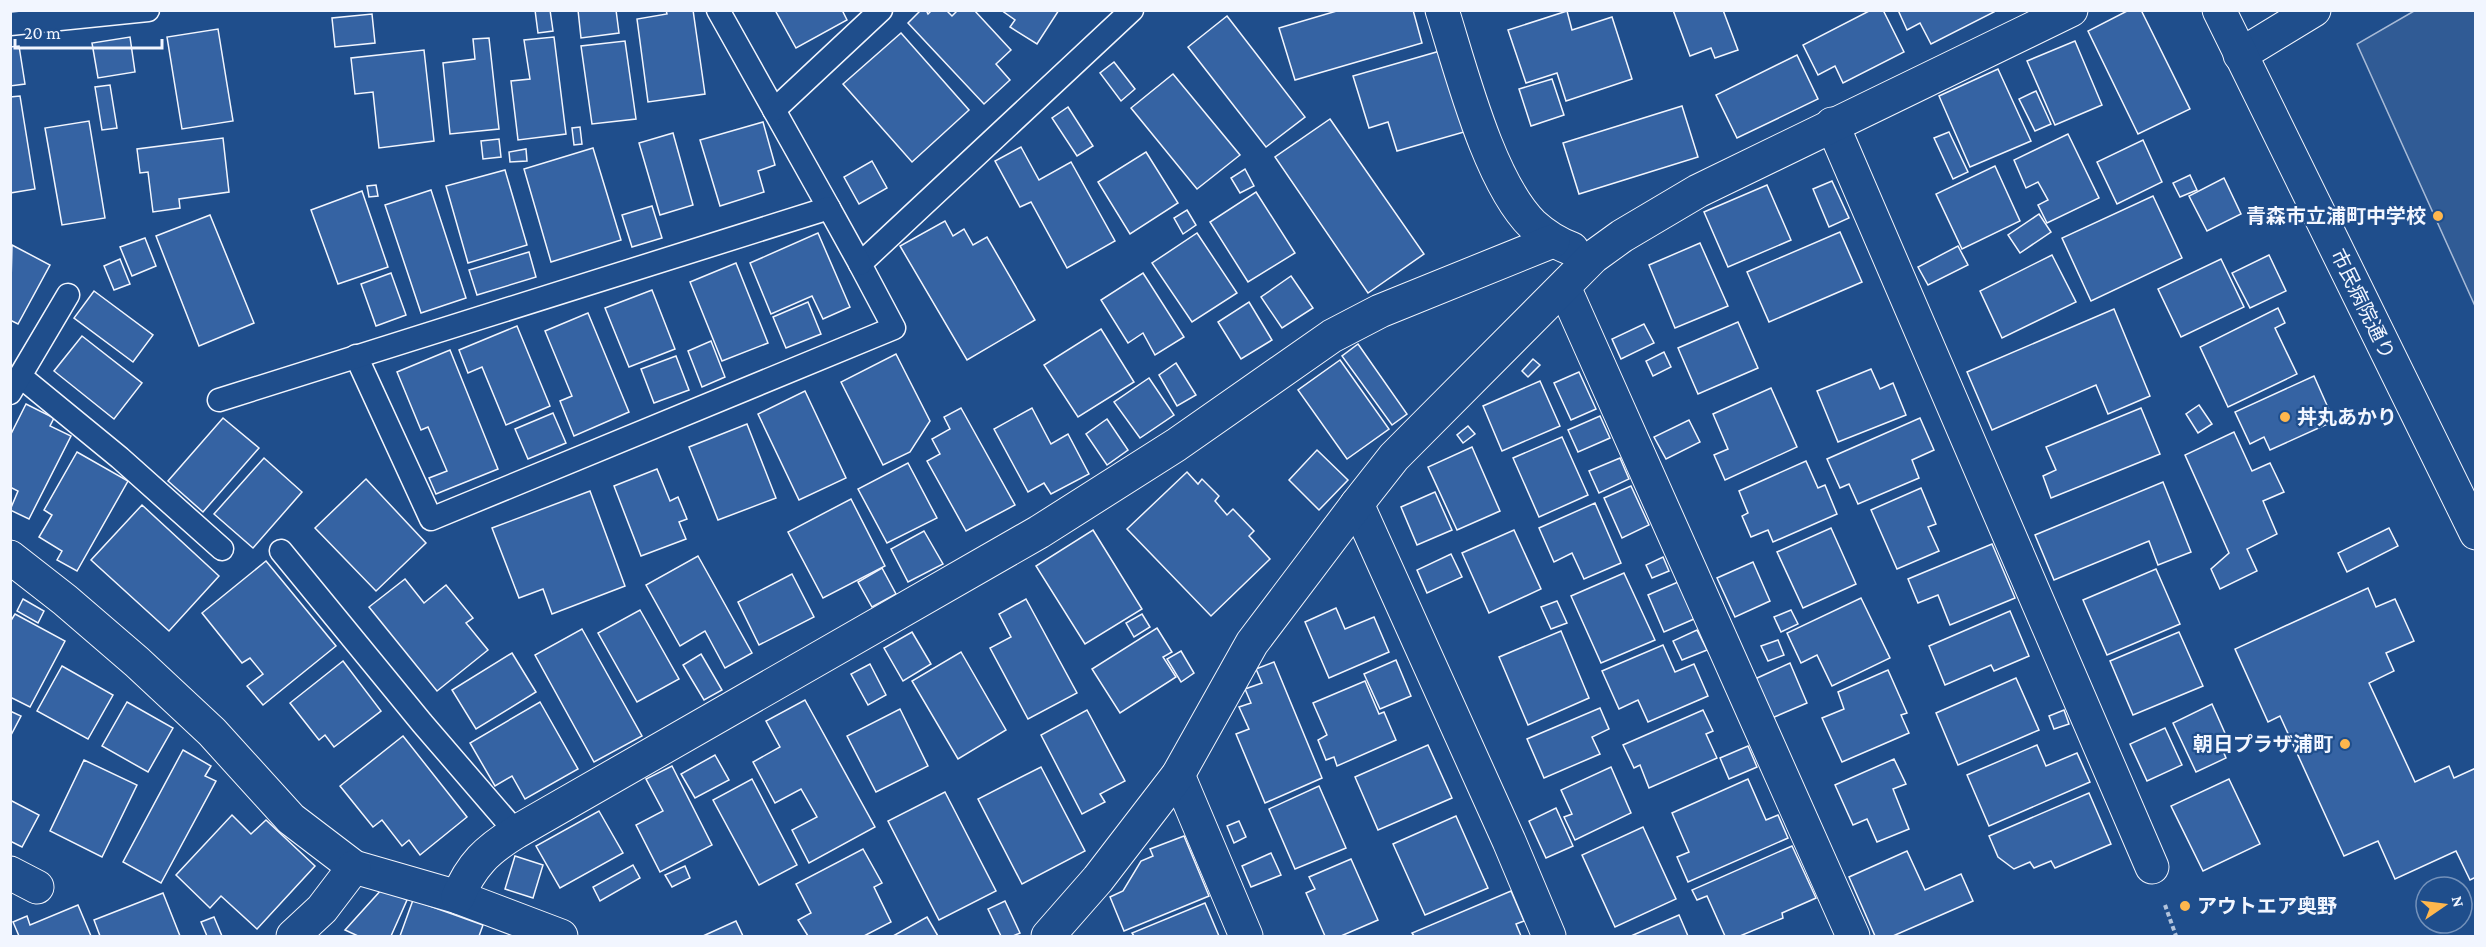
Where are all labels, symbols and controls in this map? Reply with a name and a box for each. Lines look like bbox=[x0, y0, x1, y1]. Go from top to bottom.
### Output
scale bar bbox=[15, 12, 162, 50]
text: 20 m bbox=[24, 23, 61, 43]
place label: 青森市立浦町中学校 bbox=[2246, 205, 2426, 227]
marker: 青森市立浦町中学校 bbox=[2431, 209, 2445, 223]
street label: 市民病院通り bbox=[2327, 245, 2399, 363]
place label: 丼丸あかり bbox=[2297, 406, 2397, 428]
marker: 丼丸あかり bbox=[2278, 410, 2292, 424]
place label: 朝日プラザ浦町 bbox=[2193, 733, 2333, 755]
marker: 朝日プラザ浦町 bbox=[2338, 737, 2352, 751]
north arrow bbox=[2414, 875, 2474, 935]
text: N bbox=[2449, 894, 2468, 909]
place label: アウトエア奥野 bbox=[2197, 895, 2337, 917]
marker: アウトエア奥野 bbox=[2178, 899, 2192, 913]

